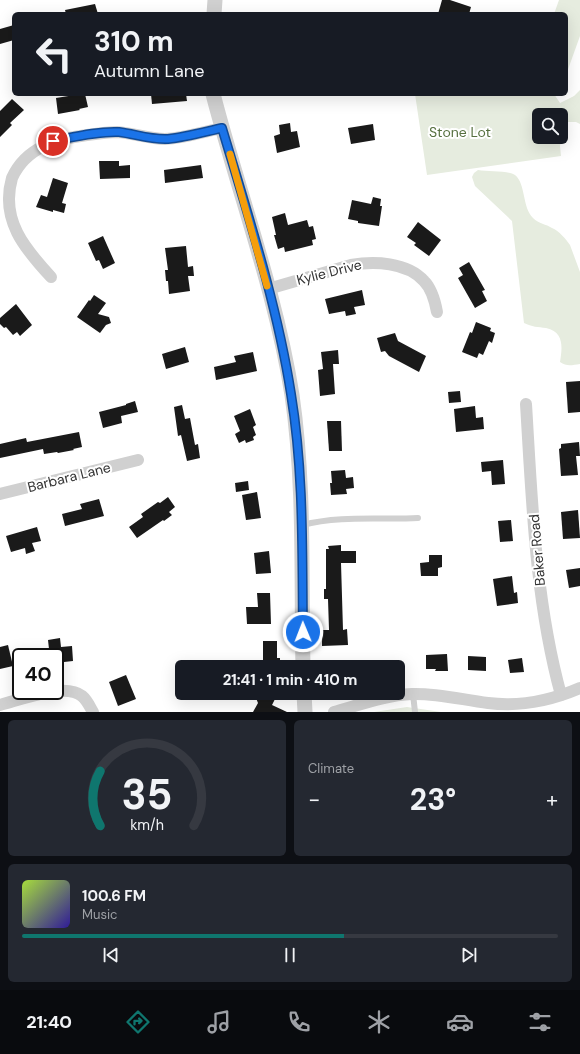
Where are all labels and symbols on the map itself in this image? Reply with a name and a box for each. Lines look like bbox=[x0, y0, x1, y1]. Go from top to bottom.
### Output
park label: Stone Lot bbox=[429, 123, 491, 141]
pin bbox=[36, 124, 70, 158]
street label: Kylie Drive bbox=[295, 255, 364, 289]
street label: Barbara Lane bbox=[26, 458, 113, 496]
street label: Baker Road bbox=[525, 513, 549, 587]
position arrow bbox=[282, 611, 324, 653]
speed limit sign: 40 bbox=[12, 648, 64, 700]

